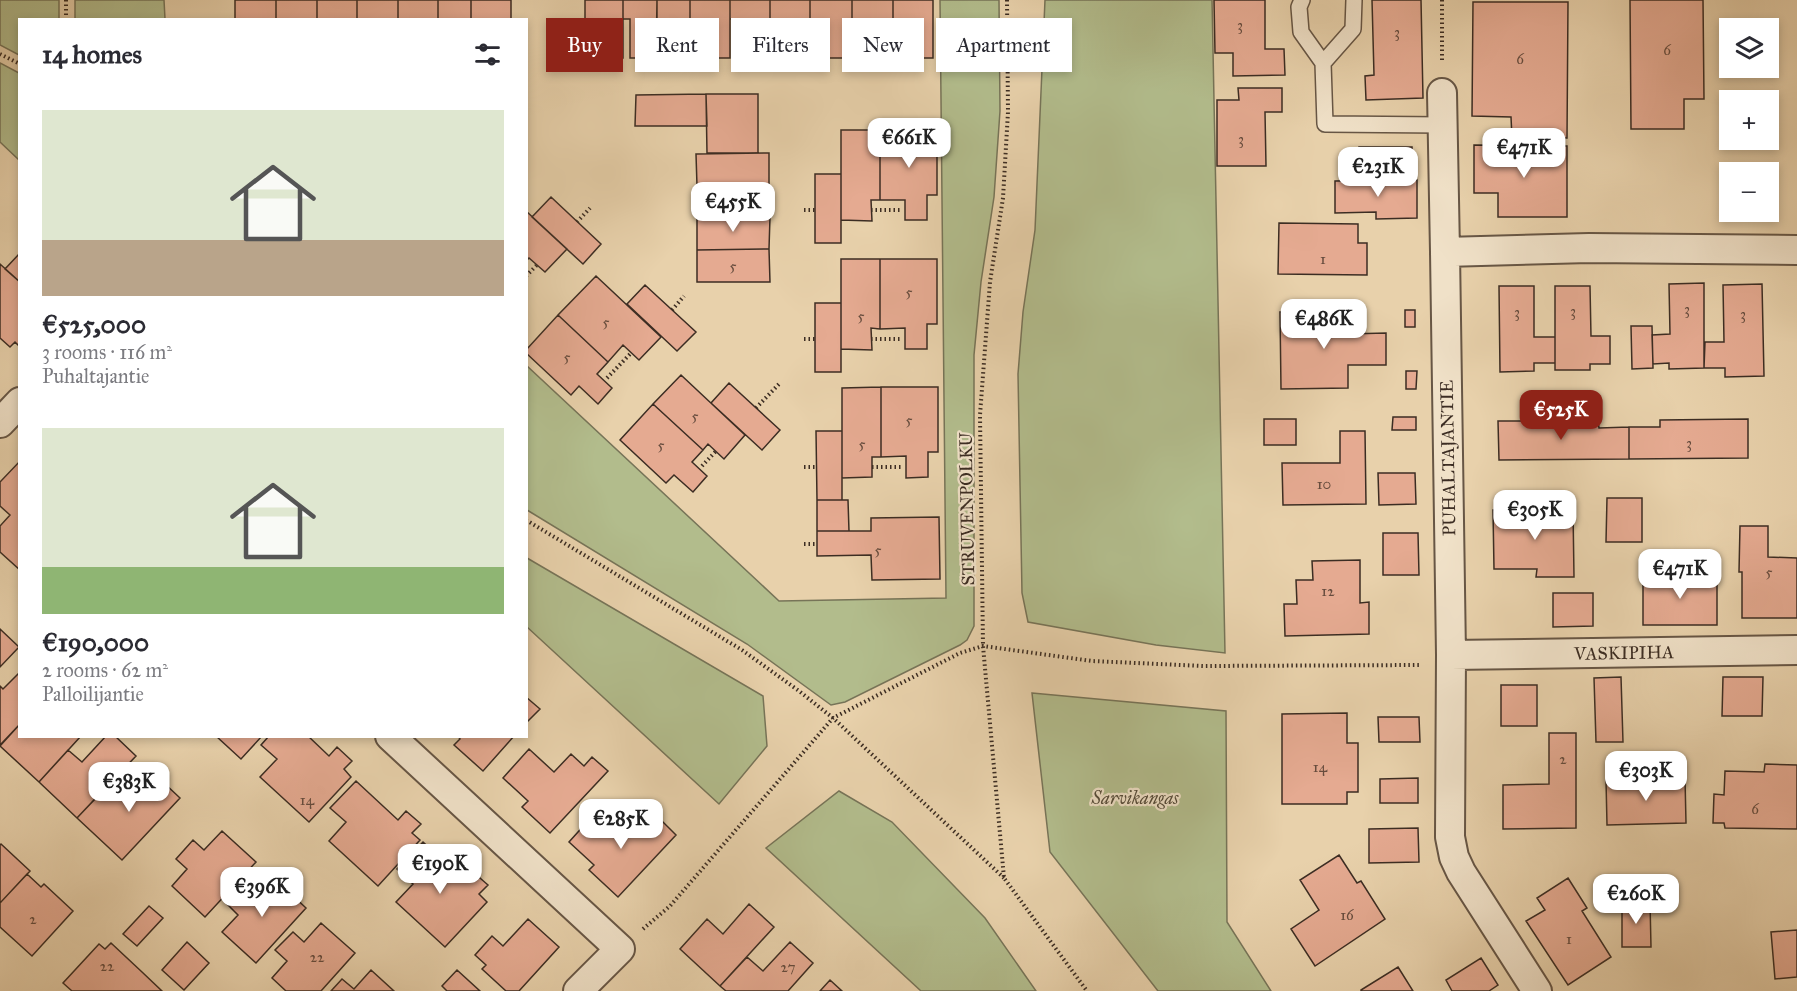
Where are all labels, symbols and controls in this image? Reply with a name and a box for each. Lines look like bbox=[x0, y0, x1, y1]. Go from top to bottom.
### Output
house number: 3 bbox=[1237, 16, 1243, 34]
chip: Buy bbox=[546, 18, 623, 72]
chip: Rent bbox=[635, 18, 719, 72]
chip: Filters bbox=[731, 18, 830, 72]
chip: New bbox=[842, 18, 924, 72]
chip: Apartment bbox=[936, 18, 1072, 72]
map controls bbox=[1719, 18, 1779, 222]
button: layers bbox=[1719, 18, 1779, 78]
house number: 3 bbox=[1394, 23, 1400, 41]
text: 14 homes bbox=[42, 38, 142, 70]
icon: filters bbox=[471, 38, 504, 71]
house number: 6 bbox=[1663, 41, 1672, 59]
house number: 6 bbox=[1516, 50, 1525, 68]
button: + bbox=[1719, 90, 1779, 150]
pin: €661K bbox=[867, 118, 951, 169]
text: €661K bbox=[882, 125, 936, 149]
pin: €471K bbox=[1482, 128, 1566, 179]
house number: 3 bbox=[1238, 130, 1244, 148]
text: €471K bbox=[1496, 135, 1552, 159]
pin: €231K bbox=[1336, 147, 1420, 198]
icon: home bbox=[219, 149, 327, 257]
text: €231K bbox=[1352, 154, 1404, 178]
button: − bbox=[1719, 162, 1779, 222]
pin: €455K bbox=[691, 182, 775, 233]
text: €455K bbox=[705, 189, 761, 213]
house number: 1 bbox=[1320, 250, 1326, 268]
house number: 5 bbox=[730, 257, 737, 275]
house number: 5 bbox=[906, 283, 913, 301]
pin: €486K bbox=[1282, 299, 1366, 350]
house number: 3 bbox=[1684, 300, 1690, 318]
house number: 3 bbox=[1570, 302, 1576, 320]
house number: 3 bbox=[1514, 303, 1520, 321]
house number: 3 bbox=[1740, 305, 1746, 323]
text: €486K bbox=[1295, 306, 1353, 330]
house number: 5 bbox=[858, 307, 865, 325]
text: €525,000 bbox=[42, 308, 146, 340]
house number: 5 bbox=[603, 313, 610, 331]
text: 3 rooms · 116 m² bbox=[42, 340, 172, 364]
house number: 5 bbox=[564, 348, 571, 366]
text: Puhaltajantie bbox=[42, 364, 149, 388]
street label: PUHALTAJANTIE bbox=[1436, 380, 1461, 536]
pin: €525K bbox=[1519, 390, 1603, 441]
text: €525K bbox=[1534, 397, 1588, 421]
house number: 5 bbox=[692, 407, 699, 425]
house number: 5 bbox=[906, 411, 913, 429]
street label: STRUVENPOLKU bbox=[955, 431, 979, 586]
house number: 3 bbox=[1686, 434, 1692, 452]
house number: 5 bbox=[859, 435, 866, 453]
house number: 5 bbox=[658, 436, 665, 454]
icon: home bbox=[219, 467, 327, 575]
house number: 10 bbox=[1317, 475, 1331, 493]
pin: €305K bbox=[1493, 490, 1577, 541]
text: €305K bbox=[1507, 497, 1563, 521]
house number: 5 bbox=[875, 541, 882, 559]
pin: €471K bbox=[1638, 549, 1722, 600]
text: €471K bbox=[1652, 556, 1708, 580]
house number: 5 bbox=[1766, 563, 1773, 581]
house number: 12 bbox=[1321, 582, 1335, 600]
text: €190,000 bbox=[42, 626, 149, 658]
street label: VASKIPIHA bbox=[1573, 641, 1674, 665]
text: 2 rooms · 62 m² bbox=[42, 658, 168, 682]
text: Palloilijantie bbox=[42, 682, 144, 706]
house number: 2 bbox=[1559, 750, 1567, 768]
pin: €303K bbox=[1604, 751, 1688, 802]
house number: 14 bbox=[1313, 758, 1328, 776]
text: €303K bbox=[1619, 758, 1673, 782]
pin: €383K bbox=[87, 762, 171, 813]
text: €383K bbox=[103, 769, 155, 793]
park label: Sarvikangas bbox=[1090, 787, 1179, 809]
house number: 14 bbox=[300, 791, 315, 809]
pin: €285K bbox=[579, 799, 663, 850]
house number: 6 bbox=[1751, 800, 1760, 818]
text: €285K bbox=[593, 806, 649, 830]
pin: €190K bbox=[398, 844, 482, 895]
text: €190K bbox=[412, 851, 468, 875]
pin: €396K bbox=[220, 867, 304, 918]
text: €396K bbox=[234, 874, 290, 898]
pin: €260K bbox=[1594, 874, 1678, 925]
text: €260K bbox=[1607, 881, 1665, 905]
house number: 16 bbox=[1340, 906, 1355, 924]
house number: 2 bbox=[29, 910, 37, 928]
house number: 1 bbox=[1566, 930, 1572, 948]
house number: 22 bbox=[310, 948, 325, 966]
house number: 22 bbox=[100, 957, 115, 975]
house number: 27 bbox=[781, 958, 796, 976]

